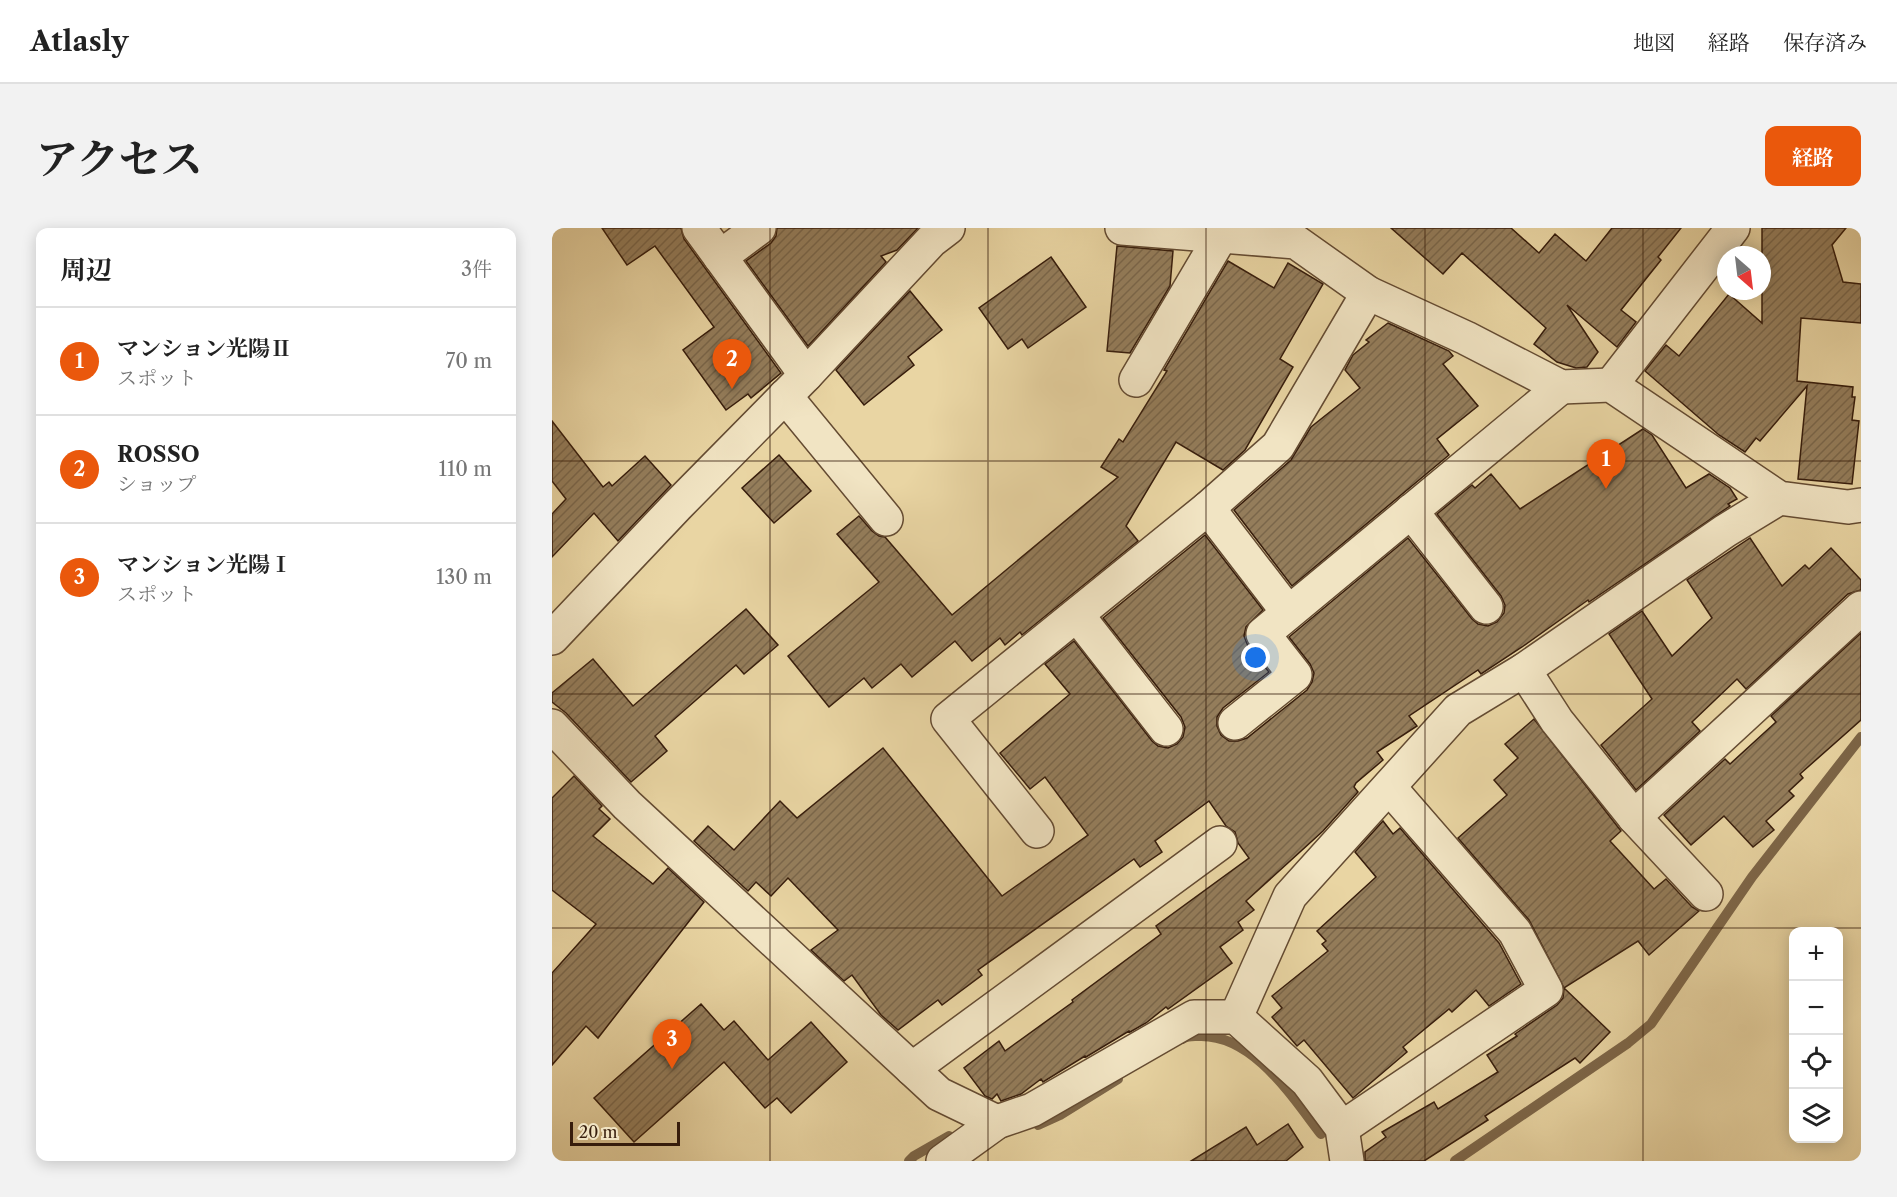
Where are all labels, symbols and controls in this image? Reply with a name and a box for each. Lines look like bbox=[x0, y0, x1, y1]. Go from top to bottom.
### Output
text: Atlasly bbox=[30, 24, 129, 58]
text: 地図 bbox=[1633, 30, 1675, 55]
text: 経路 bbox=[1708, 30, 1750, 55]
text: 保存済み bbox=[1783, 30, 1867, 55]
button: 経路 bbox=[1765, 126, 1861, 186]
text: アクセス bbox=[36, 133, 203, 185]
north arrow bbox=[1717, 246, 1771, 300]
text: 周辺 bbox=[60, 254, 112, 286]
text: 3件 bbox=[461, 257, 492, 281]
text: マンション光陽Ⅱ bbox=[117, 335, 292, 362]
pin: 2 bbox=[712, 340, 752, 389]
text: 1 bbox=[75, 349, 84, 373]
text: 70 m bbox=[446, 349, 492, 373]
text: スポット bbox=[117, 366, 197, 390]
pin: 1 bbox=[1586, 440, 1626, 489]
text: ROSSO bbox=[117, 441, 200, 468]
text: 2 bbox=[74, 457, 85, 481]
text: 110 m bbox=[439, 457, 492, 481]
text: ショップ bbox=[117, 472, 197, 496]
text: マンション光陽Ⅰ bbox=[117, 551, 292, 578]
text: 3 bbox=[74, 565, 85, 589]
text: 130 m bbox=[436, 565, 492, 589]
text: スポット bbox=[117, 582, 197, 606]
your location bbox=[1241, 643, 1270, 672]
map controls bbox=[1789, 927, 1843, 1143]
button: + bbox=[1789, 927, 1843, 981]
button: − bbox=[1789, 981, 1843, 1035]
pin: 3 bbox=[652, 1020, 692, 1069]
button: locate bbox=[1789, 1035, 1843, 1089]
button: layers bbox=[1789, 1089, 1843, 1143]
scale bar bbox=[570, 1119, 680, 1146]
text: 20 m bbox=[579, 1122, 618, 1142]

